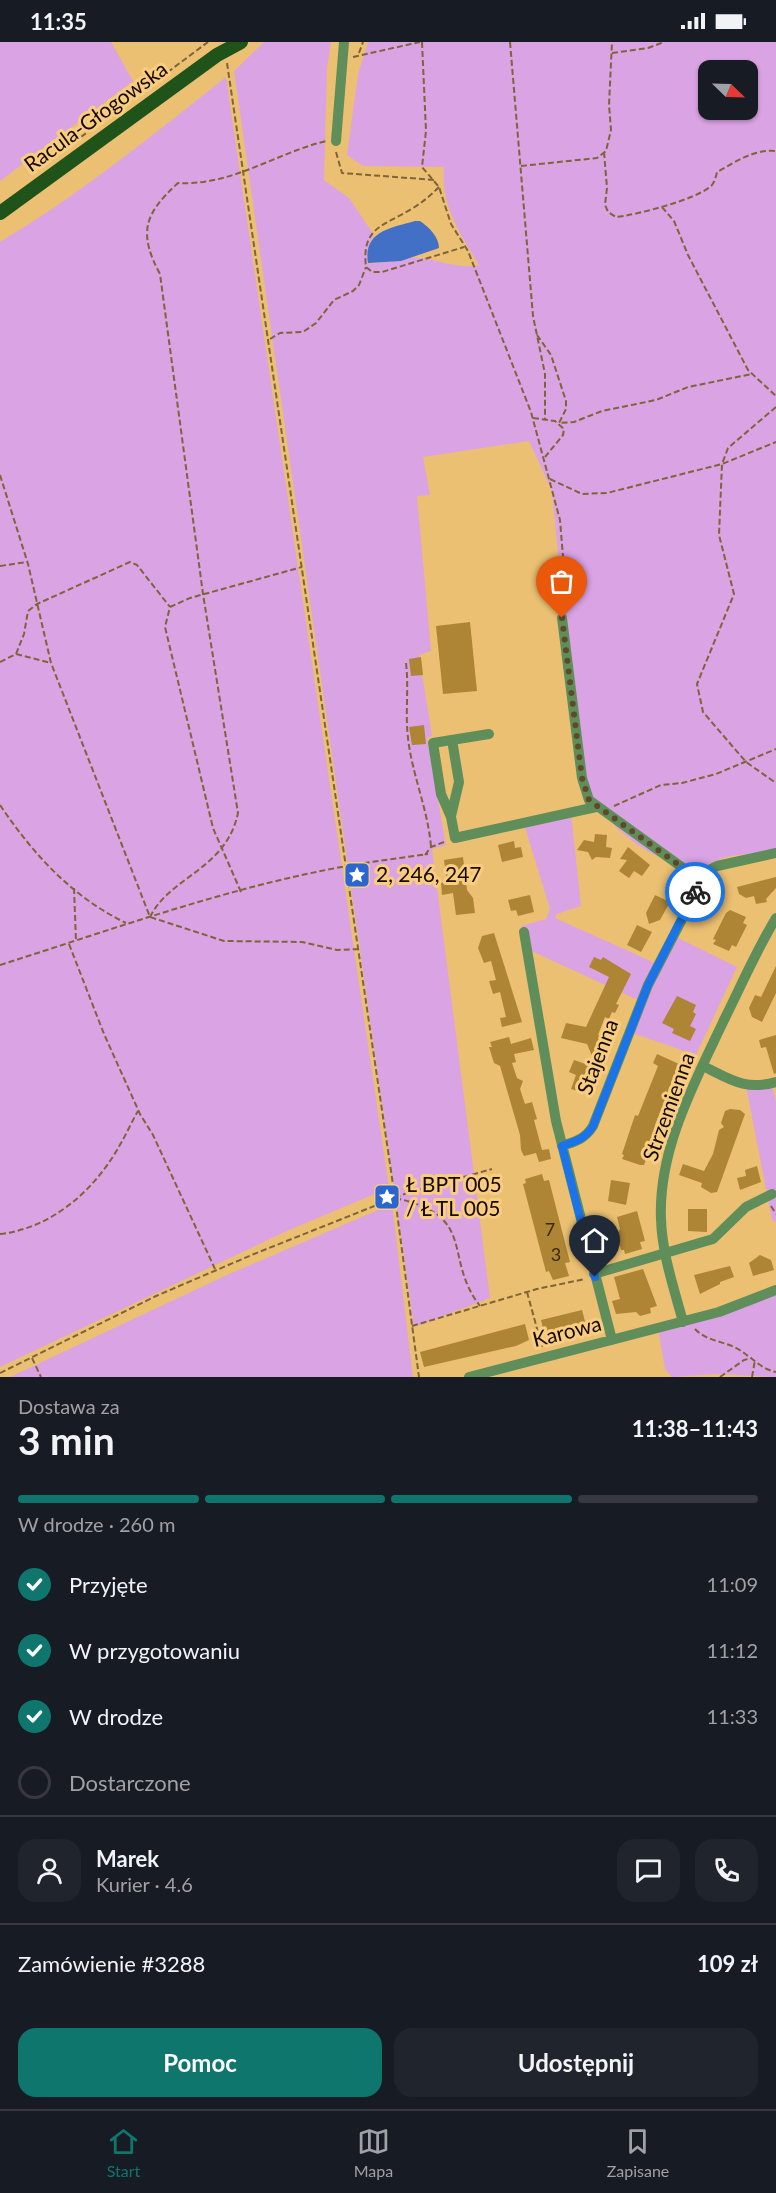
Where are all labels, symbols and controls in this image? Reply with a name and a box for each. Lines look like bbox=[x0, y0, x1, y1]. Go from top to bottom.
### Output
text: 11:35 bbox=[30, 8, 87, 35]
street label: Racula-Głogowska bbox=[19, 55, 172, 176]
north arrow bbox=[698, 60, 758, 120]
map controls bbox=[698, 60, 758, 120]
pin bbox=[536, 556, 587, 618]
icon: bag bbox=[545, 565, 578, 598]
place icon: 2, 246, 247 bbox=[342, 860, 372, 890]
place label: 2, 246, 247 bbox=[376, 861, 482, 886]
courier bbox=[665, 862, 725, 922]
icon: bike bbox=[679, 876, 712, 909]
street label: Stajenna bbox=[571, 1015, 622, 1098]
street label: Strzemienna bbox=[636, 1049, 699, 1164]
place label: Ł BPT 005 / Ł TL 005 bbox=[406, 1171, 502, 1220]
place icon: Ł BPT 005 / Ł TL 005 bbox=[372, 1182, 402, 1212]
pin bbox=[569, 1215, 620, 1277]
house number: 7 bbox=[545, 1218, 555, 1240]
icon: home bbox=[578, 1224, 611, 1257]
house number: 3 bbox=[551, 1243, 561, 1265]
street label: Karowa bbox=[530, 1310, 604, 1351]
text: Dostawa za bbox=[18, 1394, 120, 1418]
text: 11:38–11:43 bbox=[632, 1415, 758, 1442]
text: 3 min bbox=[18, 1417, 115, 1463]
text: W drodze · 260 m bbox=[18, 1512, 175, 1536]
icon: check bbox=[18, 1568, 51, 1601]
text: Przyjęte bbox=[69, 1571, 148, 1598]
text: 11:09 bbox=[707, 1572, 758, 1596]
icon: check bbox=[18, 1634, 51, 1667]
text: W przygotowaniu bbox=[69, 1637, 240, 1664]
text: 11:12 bbox=[707, 1638, 758, 1662]
icon: check bbox=[18, 1700, 51, 1733]
text: W drodze bbox=[69, 1703, 163, 1730]
text: 11:33 bbox=[707, 1704, 758, 1728]
text: Dostarczone bbox=[69, 1769, 191, 1796]
button: person bbox=[18, 1839, 81, 1902]
button: chat bbox=[617, 1839, 680, 1902]
button: phone bbox=[695, 1839, 758, 1902]
text: Marek bbox=[96, 1845, 159, 1872]
text: Kurier · 4.6 bbox=[96, 1872, 193, 1896]
text: Zamówienie #3288 bbox=[18, 1950, 205, 1977]
text: 109 zł bbox=[697, 1950, 758, 1977]
button: Pomoc bbox=[18, 2028, 382, 2097]
button: Udostępnij bbox=[394, 2028, 758, 2097]
tab: Start bbox=[107, 2125, 140, 2180]
tab: Mapa bbox=[354, 2125, 393, 2180]
tab: Zapisane bbox=[607, 2125, 669, 2180]

